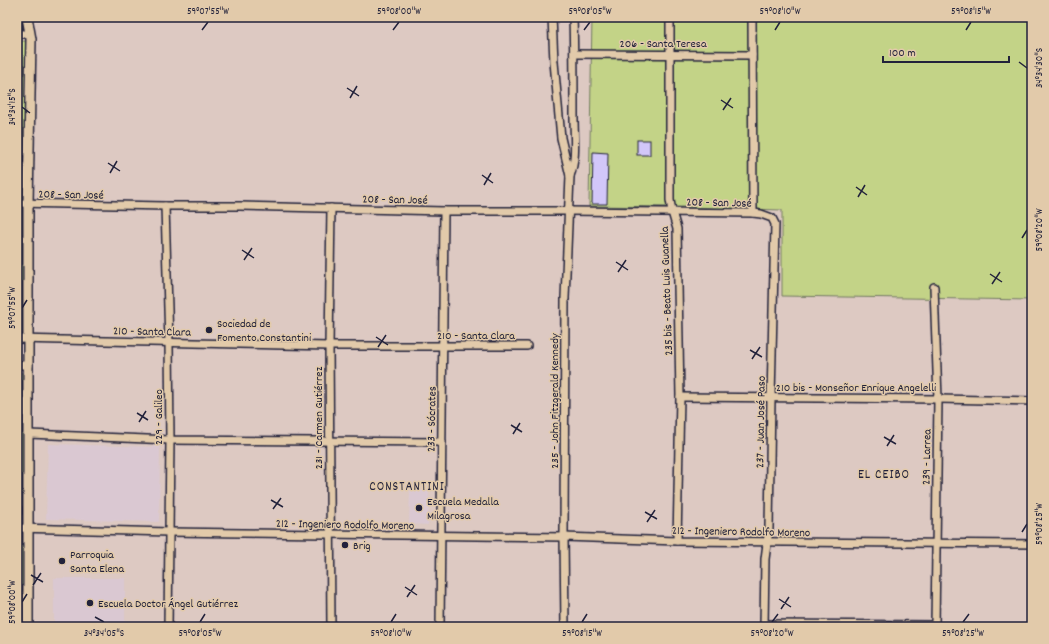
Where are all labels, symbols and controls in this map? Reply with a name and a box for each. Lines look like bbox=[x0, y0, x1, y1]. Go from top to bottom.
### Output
text: 59°07'55"W bbox=[187, 5, 229, 19]
text: 59°08'00"W bbox=[377, 5, 421, 19]
text: 59°08'05"W bbox=[568, 5, 612, 19]
text: 59°08'10"W bbox=[760, 5, 801, 19]
text: 59°08'15"W bbox=[951, 5, 991, 19]
street label: 206 - Santa Teresa bbox=[619, 36, 707, 53]
scale bar bbox=[883, 38, 1009, 64]
text: 100 m bbox=[889, 45, 916, 62]
text: 34°34'30"S bbox=[1033, 48, 1047, 88]
text: 34°34'15"S bbox=[6, 88, 20, 126]
street label: 208 - San José bbox=[38, 186, 104, 205]
street label: 208 - San José bbox=[362, 191, 428, 210]
street label: 208 - San José bbox=[686, 194, 752, 213]
text: 59°08'20"W bbox=[1033, 208, 1047, 251]
street label: 235 bis - Beato Luis Guanella bbox=[657, 226, 678, 356]
text: 59°07'55"W bbox=[6, 287, 20, 329]
place label: Sociedad de Fomento Constantini bbox=[217, 316, 311, 347]
street label: 210 - Santa Clara bbox=[113, 323, 191, 342]
marker: Sociedad de Fomento Constantini bbox=[204, 325, 214, 335]
street label: 210 - Santa Clara bbox=[437, 328, 515, 345]
street label: 235 - John Fitzgerald Kennedy bbox=[547, 332, 564, 469]
street label: 231 - Carmen Gutiérrez bbox=[311, 366, 328, 469]
street label: 237 - Juan José Paso bbox=[752, 376, 771, 468]
street label: 210 bis - Monseñor Enrique Angelelli bbox=[776, 380, 936, 397]
street label: 233 - Sócrates bbox=[423, 386, 442, 452]
street label: 229 - Galileo bbox=[151, 389, 168, 445]
street label: 239 - Larrea bbox=[919, 429, 936, 485]
district label: EL CEIBO bbox=[858, 466, 910, 485]
district label: CONSTANTINI bbox=[369, 478, 445, 497]
place label: Escuela Medalla Milagrosa bbox=[427, 494, 499, 525]
marker: Escuela Medalla Milagrosa bbox=[414, 503, 424, 513]
text: 59°08'25"W bbox=[1033, 503, 1047, 545]
street label: 212 - Ingeniero Rodolfo Moreno bbox=[276, 516, 414, 535]
street label: 212 - Ingeniero Rodolfo Moreno bbox=[672, 523, 810, 542]
place label: Brig bbox=[353, 538, 371, 555]
marker: Brig bbox=[340, 540, 350, 550]
place label: Parroquia Santa Elena bbox=[70, 547, 124, 578]
marker: Parroquia Santa Elena bbox=[57, 556, 67, 566]
text: 59°08'00"W bbox=[6, 580, 20, 624]
place label: Escuela Doctor Ángel Gutiérrez bbox=[98, 596, 238, 613]
marker: Escuela Doctor Ángel Gutiérrez bbox=[85, 598, 95, 608]
text: 34°34'05"S bbox=[84, 627, 124, 641]
text: 59°08'05"W bbox=[178, 627, 222, 641]
text: 59°08'10"W bbox=[371, 627, 412, 641]
text: 59°08'15"W bbox=[562, 627, 602, 641]
text: 59°08'20"W bbox=[751, 627, 794, 641]
text: 59°08'25"W bbox=[942, 627, 984, 641]

